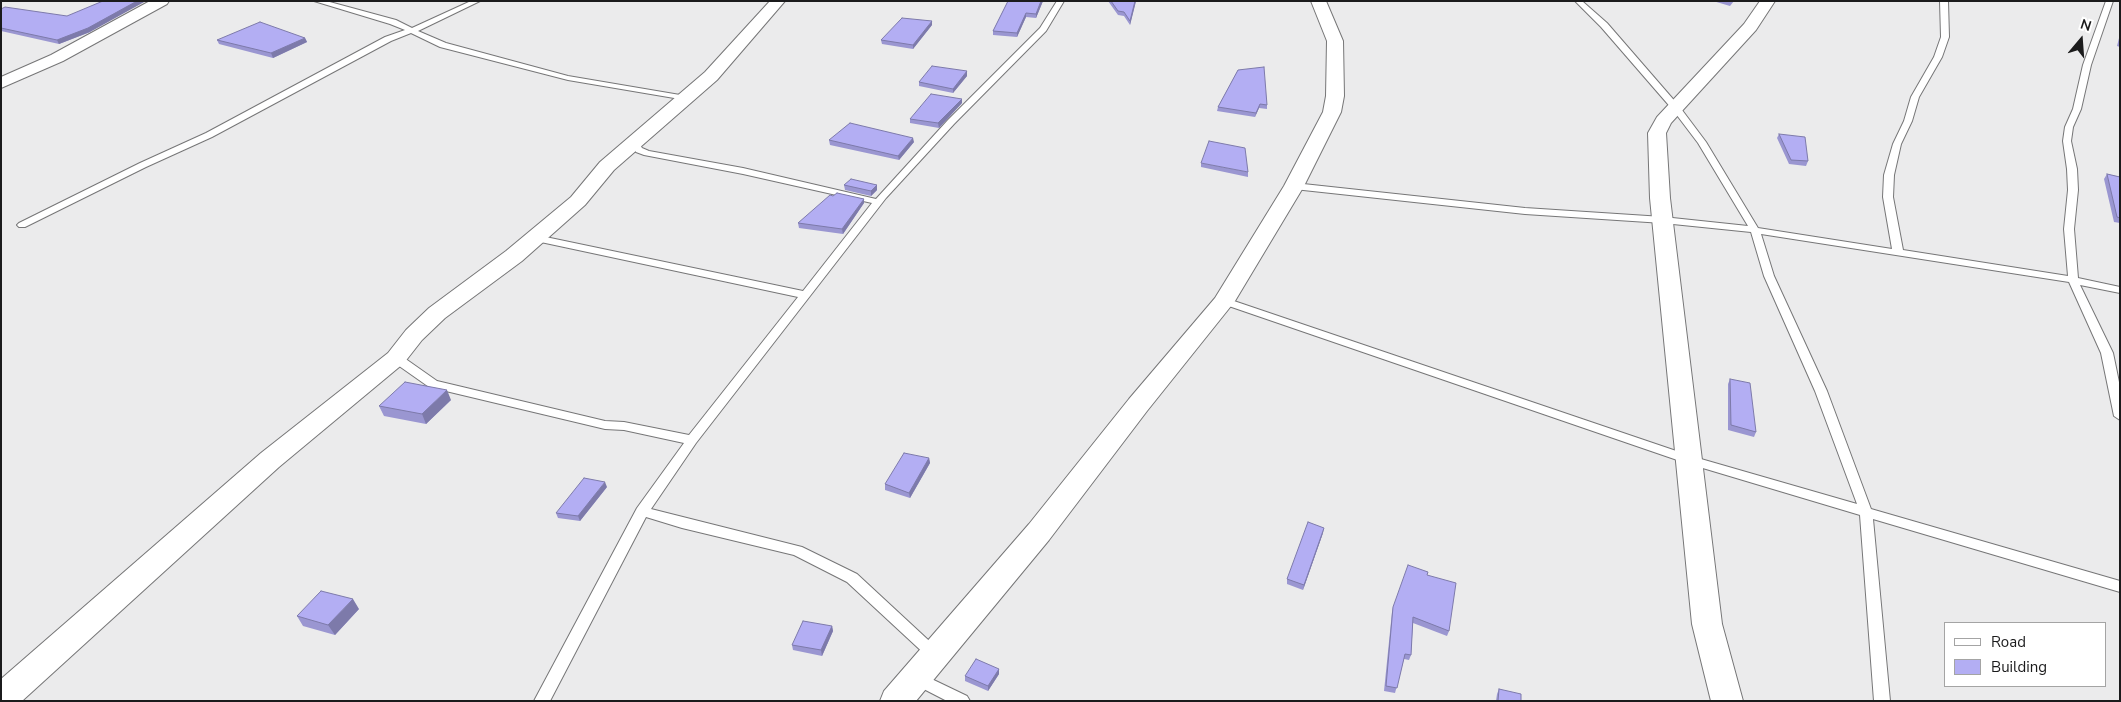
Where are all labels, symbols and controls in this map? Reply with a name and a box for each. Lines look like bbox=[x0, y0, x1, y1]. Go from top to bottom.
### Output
north arrow bbox=[2056, 15, 2106, 65]
text: N bbox=[2078, 15, 2094, 36]
legend bbox=[1944, 622, 2106, 687]
text: Road bbox=[1991, 632, 2026, 652]
text: Building bbox=[1991, 657, 2047, 677]

